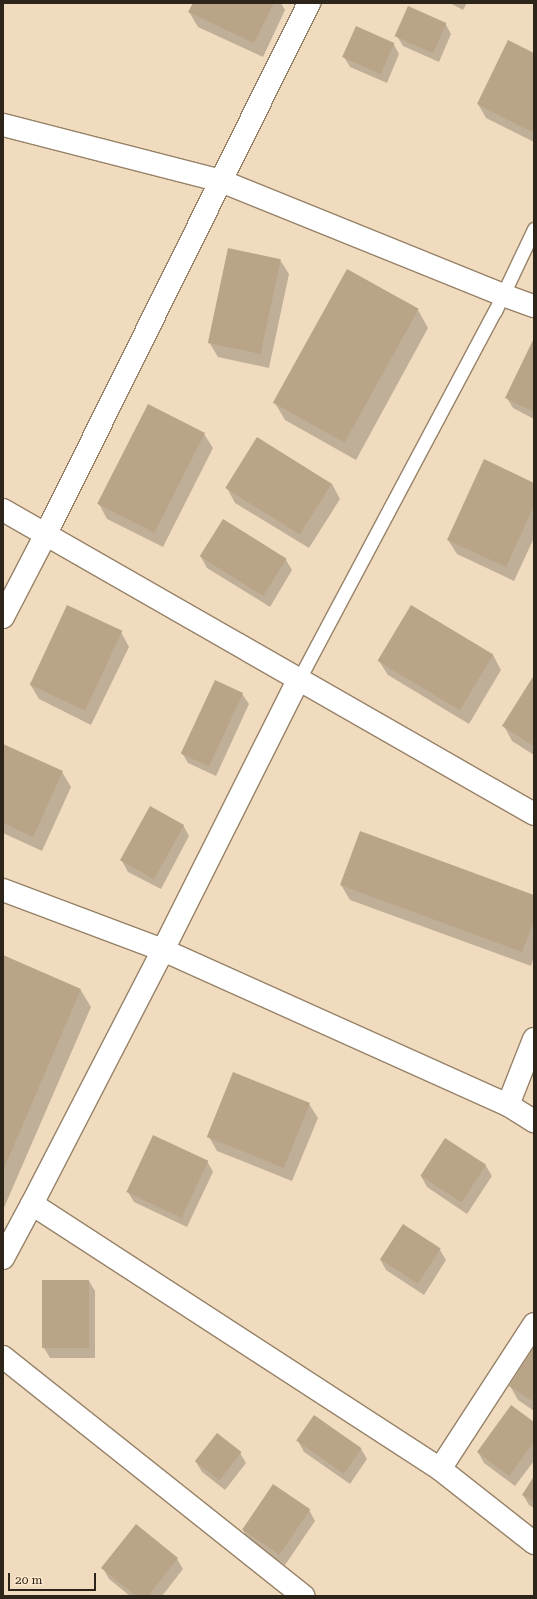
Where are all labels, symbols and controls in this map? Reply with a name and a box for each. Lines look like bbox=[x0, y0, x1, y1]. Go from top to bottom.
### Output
scale bar bbox=[10, 1565, 98, 1591]
text: 20 m bbox=[15, 1573, 42, 1587]

